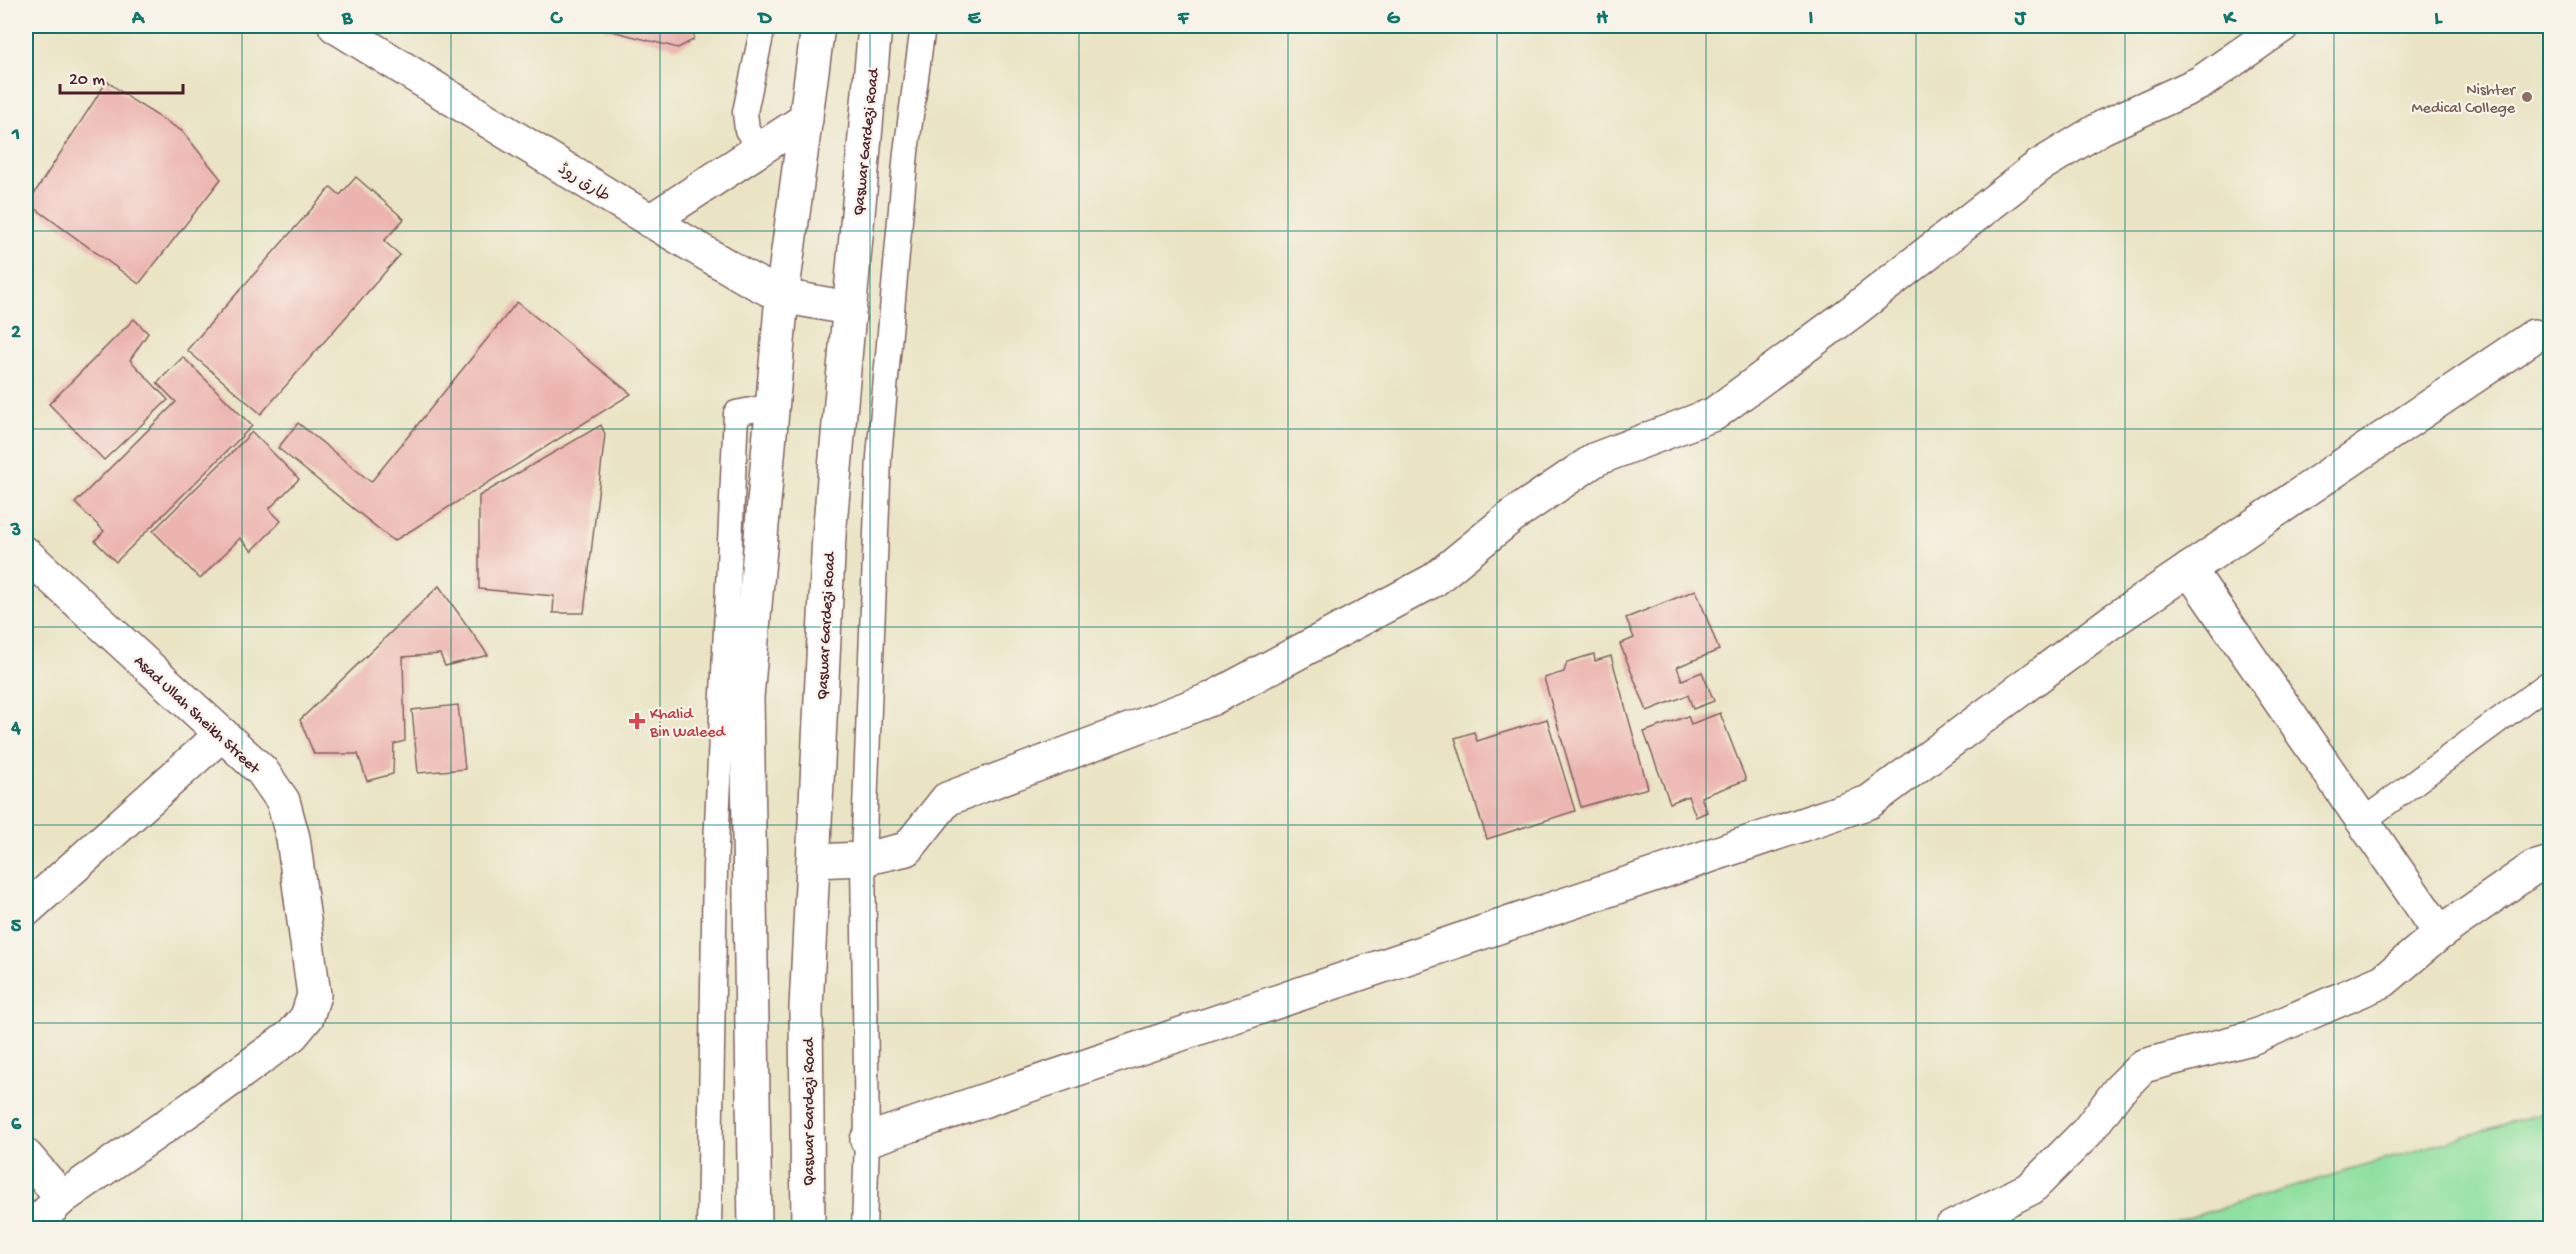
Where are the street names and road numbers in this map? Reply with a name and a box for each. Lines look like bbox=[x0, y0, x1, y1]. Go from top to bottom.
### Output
street label: Qaswar Gardezi Road bbox=[850, 66, 885, 217]
street label: طارق روڈ bbox=[554, 160, 613, 207]
street label: Qaswar Gardezi Road bbox=[814, 550, 841, 700]
street label: Asad Ullah Sheikh Street bbox=[129, 652, 263, 780]
street label: Qaswar Gardezi Road bbox=[801, 1036, 820, 1186]

